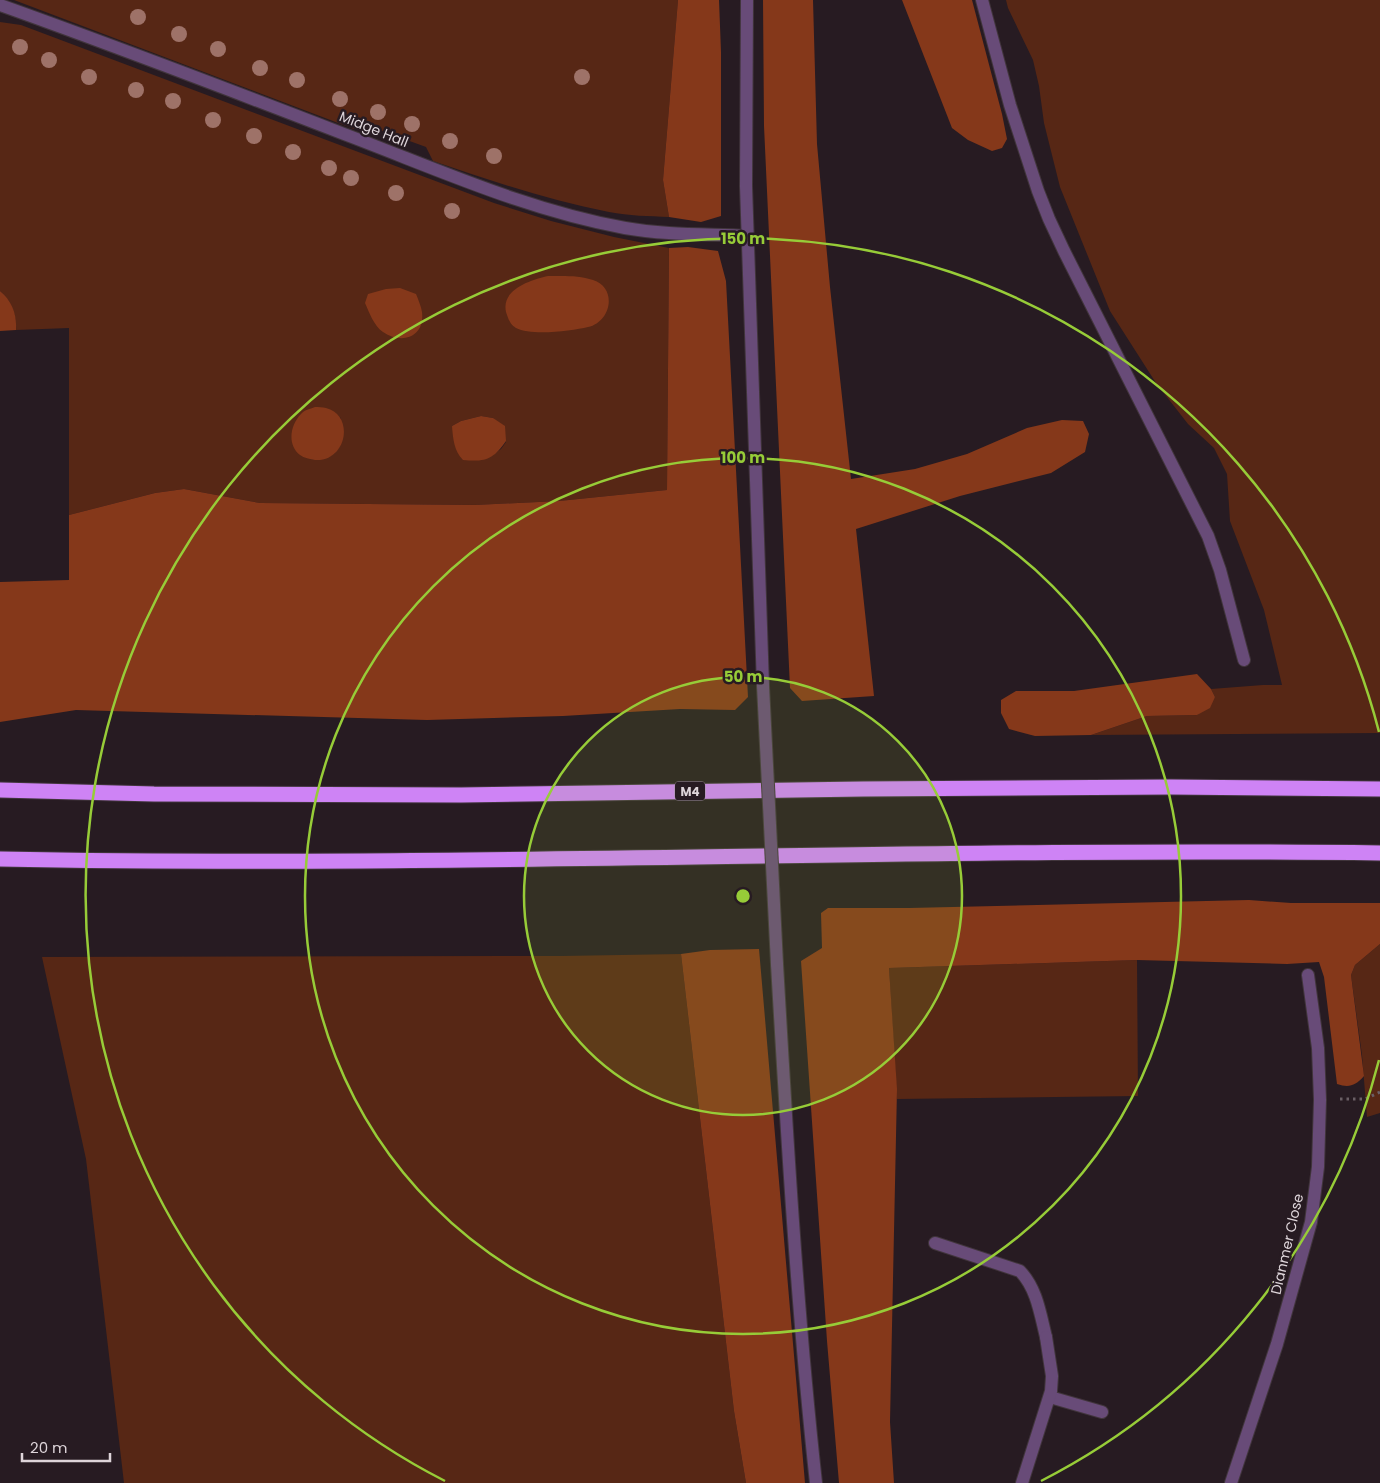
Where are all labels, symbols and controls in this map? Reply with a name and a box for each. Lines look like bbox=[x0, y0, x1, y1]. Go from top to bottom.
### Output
street label: Midge Hall bbox=[336, 106, 412, 152]
text: 150 m bbox=[721, 228, 765, 249]
text: 100 m bbox=[721, 447, 765, 468]
text: 50 m bbox=[724, 666, 762, 687]
road number: M4 bbox=[675, 781, 705, 800]
centre of rings bbox=[734, 887, 752, 905]
street label: Dianmer Close bbox=[1266, 1191, 1308, 1296]
scale bar bbox=[22, 1430, 110, 1462]
text: 20 m bbox=[30, 1437, 68, 1458]

